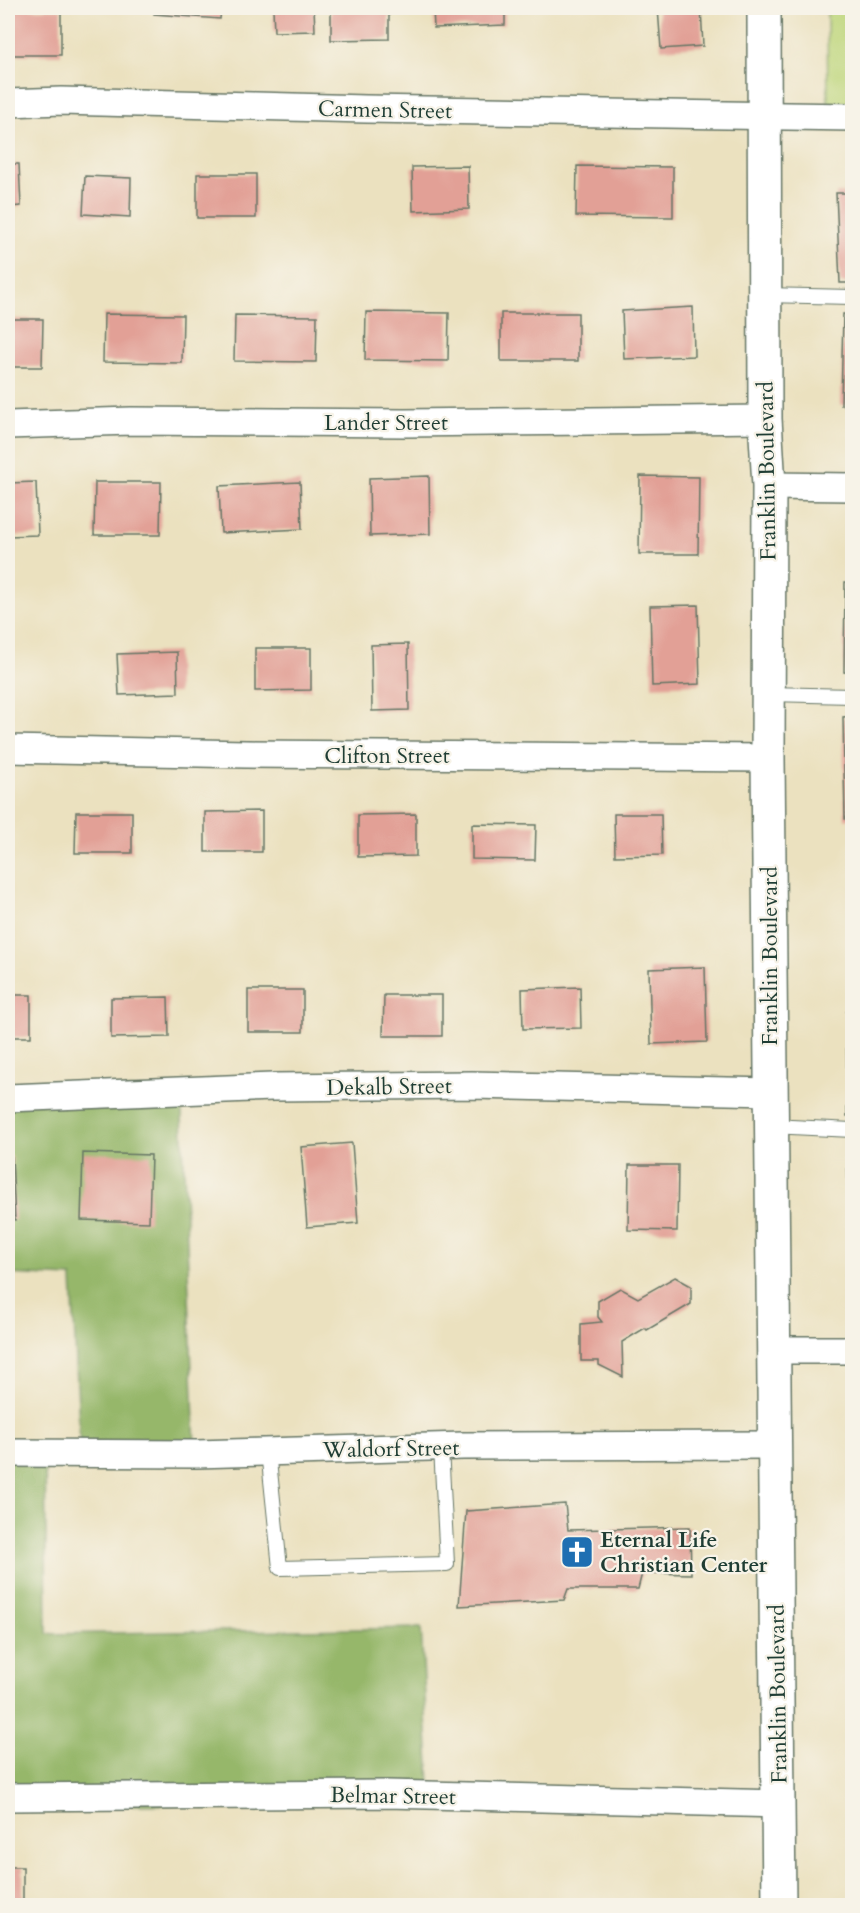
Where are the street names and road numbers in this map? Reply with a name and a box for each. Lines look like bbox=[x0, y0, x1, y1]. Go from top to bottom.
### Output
street label: Carmen Street bbox=[318, 94, 452, 126]
street label: Franklin Boulevard bbox=[750, 381, 784, 561]
street label: Lander Street bbox=[324, 408, 448, 438]
street label: Clifton Street bbox=[324, 741, 450, 771]
street label: Franklin Boulevard bbox=[755, 866, 785, 1046]
street label: Dekalb Street bbox=[326, 1071, 452, 1103]
street label: Waldorf Street bbox=[321, 1433, 460, 1465]
street label: Franklin Boulevard bbox=[761, 1604, 795, 1784]
street label: Belmar Street bbox=[330, 1780, 456, 1812]

